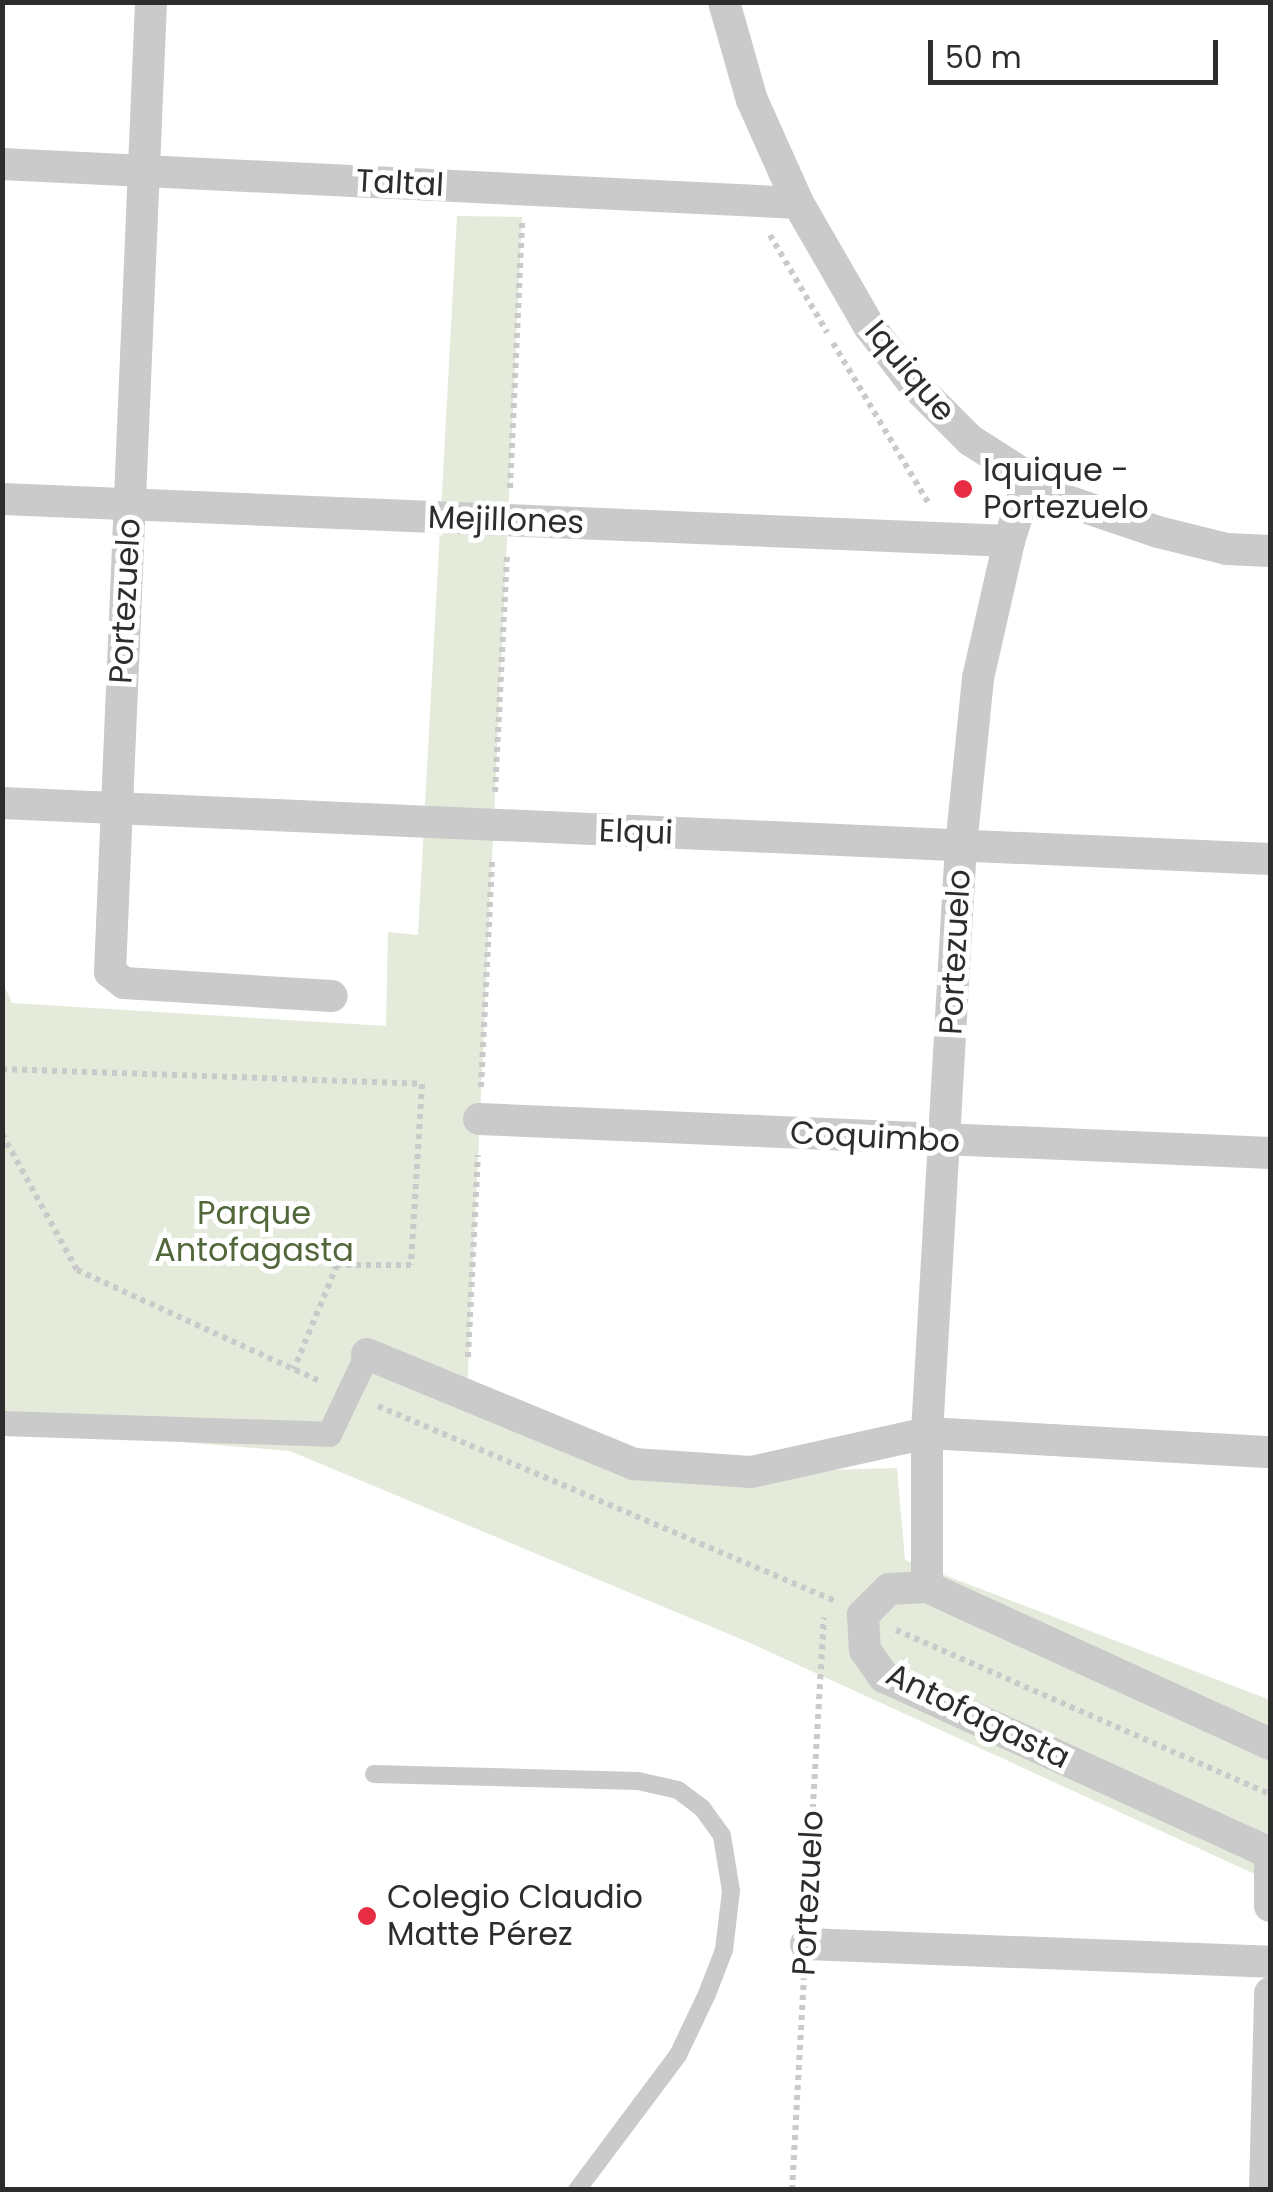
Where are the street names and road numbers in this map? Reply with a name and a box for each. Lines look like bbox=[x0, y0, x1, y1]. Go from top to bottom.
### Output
street label: Taltal bbox=[355, 162, 445, 204]
street label: Iquique bbox=[857, 313, 963, 429]
street label: Mejillones bbox=[427, 498, 585, 542]
street label: Portezuelo bbox=[101, 517, 149, 685]
street label: Elqui bbox=[598, 812, 674, 852]
street label: Portezuelo bbox=[931, 868, 979, 1036]
street label: Coquimbo bbox=[789, 1113, 961, 1161]
street label: Antofagasta bbox=[880, 1655, 1076, 1777]
street label: Portezuelo bbox=[784, 1809, 832, 1977]

